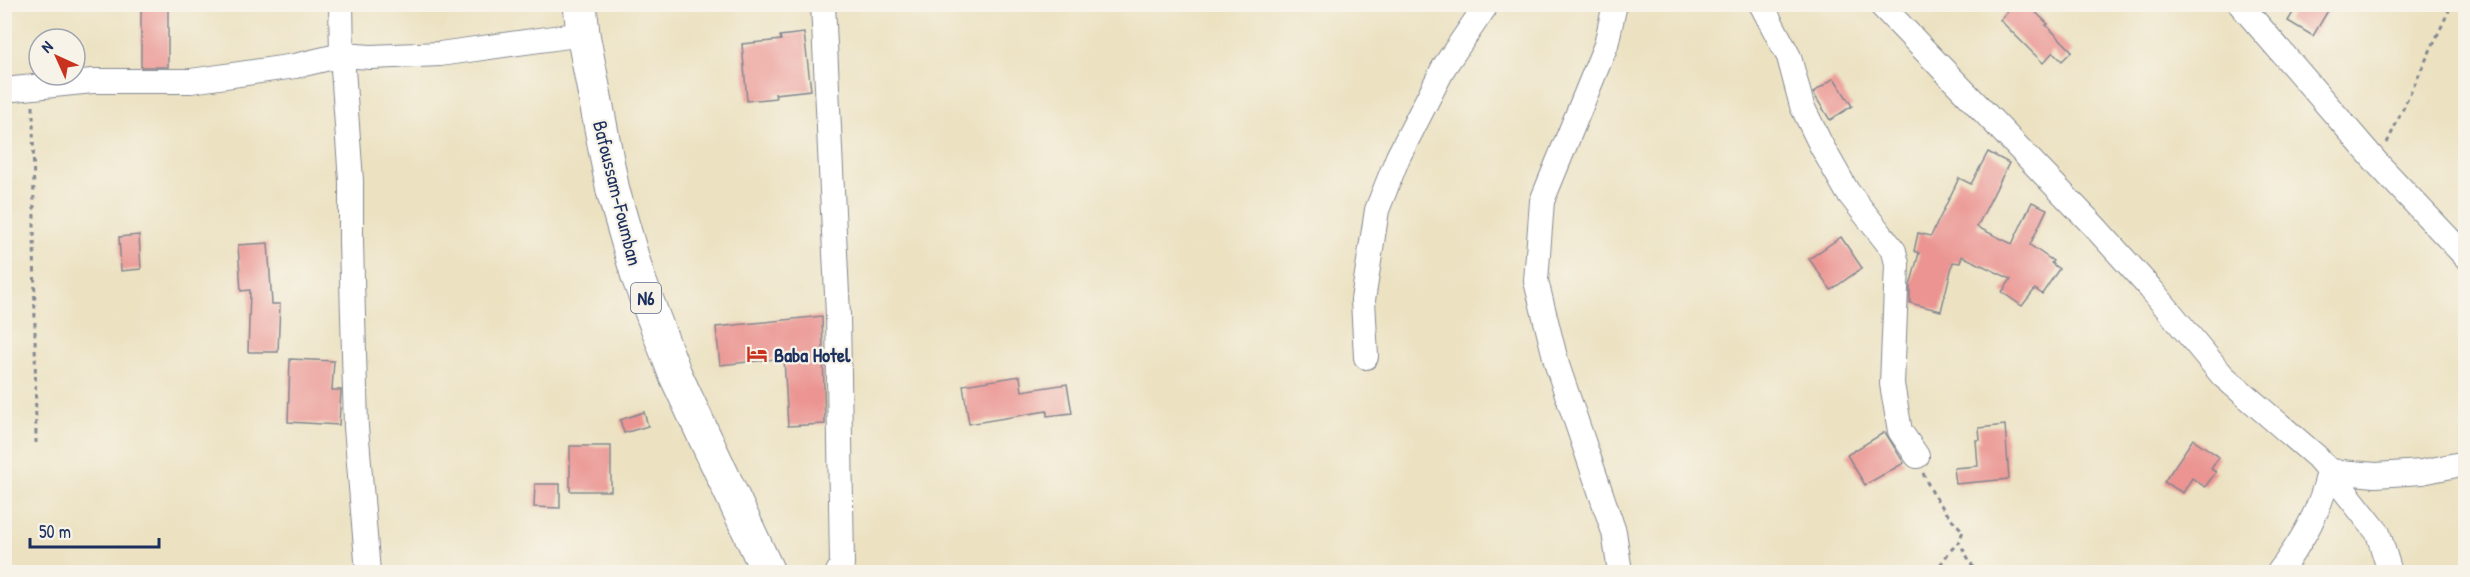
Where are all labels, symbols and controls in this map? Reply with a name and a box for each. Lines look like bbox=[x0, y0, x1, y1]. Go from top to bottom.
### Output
north arrow bbox=[27, 27, 87, 87]
text: N bbox=[36, 35, 58, 57]
street label: Bafoussam-Foumban bbox=[587, 118, 649, 268]
road number: N6 bbox=[631, 283, 661, 313]
place label: Baba Hotel bbox=[774, 341, 851, 368]
hotel icon: Baba Hotel bbox=[745, 342, 769, 366]
scale bar bbox=[30, 511, 159, 549]
text: 50 m bbox=[39, 519, 71, 544]

